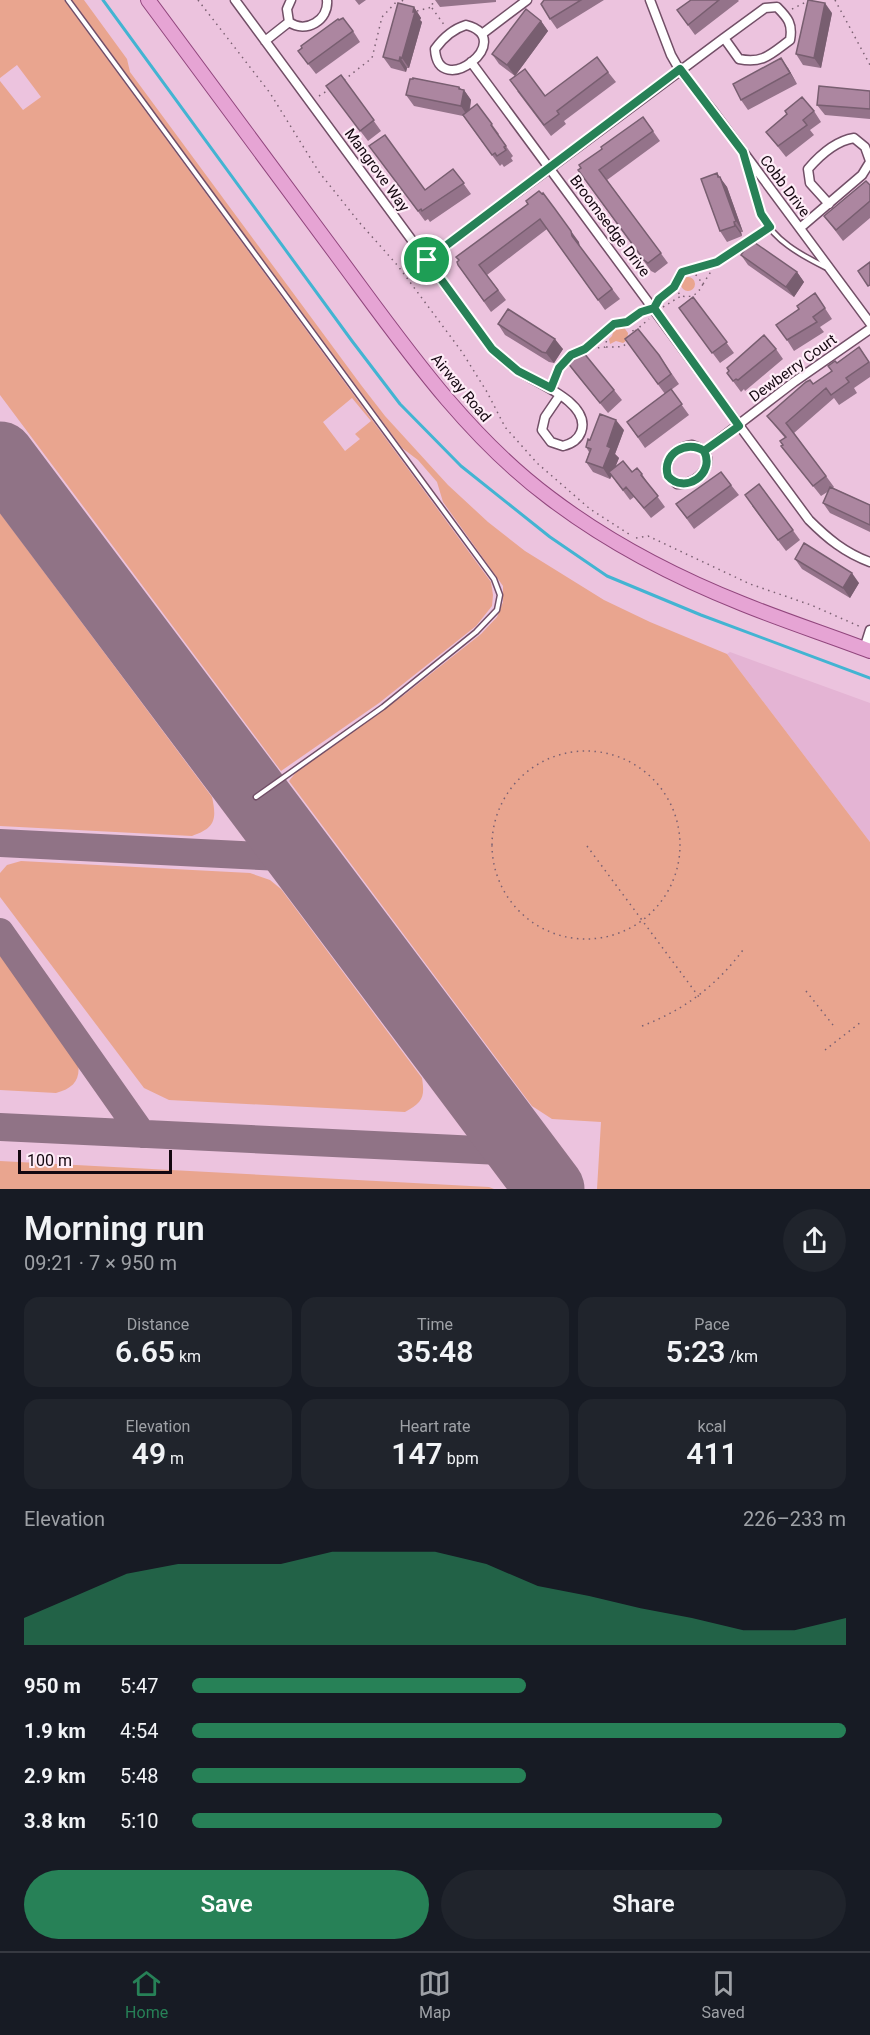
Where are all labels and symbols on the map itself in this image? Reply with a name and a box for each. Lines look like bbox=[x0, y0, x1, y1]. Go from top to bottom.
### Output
street label: Mangrove Way bbox=[341, 125, 413, 215]
street label: Cobb Drive bbox=[756, 152, 814, 220]
street label: Broomsedge Drive bbox=[566, 172, 654, 280]
pin bbox=[401, 234, 452, 285]
street label: Dewberry Court bbox=[746, 330, 840, 406]
street label: Airway Road bbox=[427, 350, 495, 426]
scale bar bbox=[18, 1147, 172, 1174]

